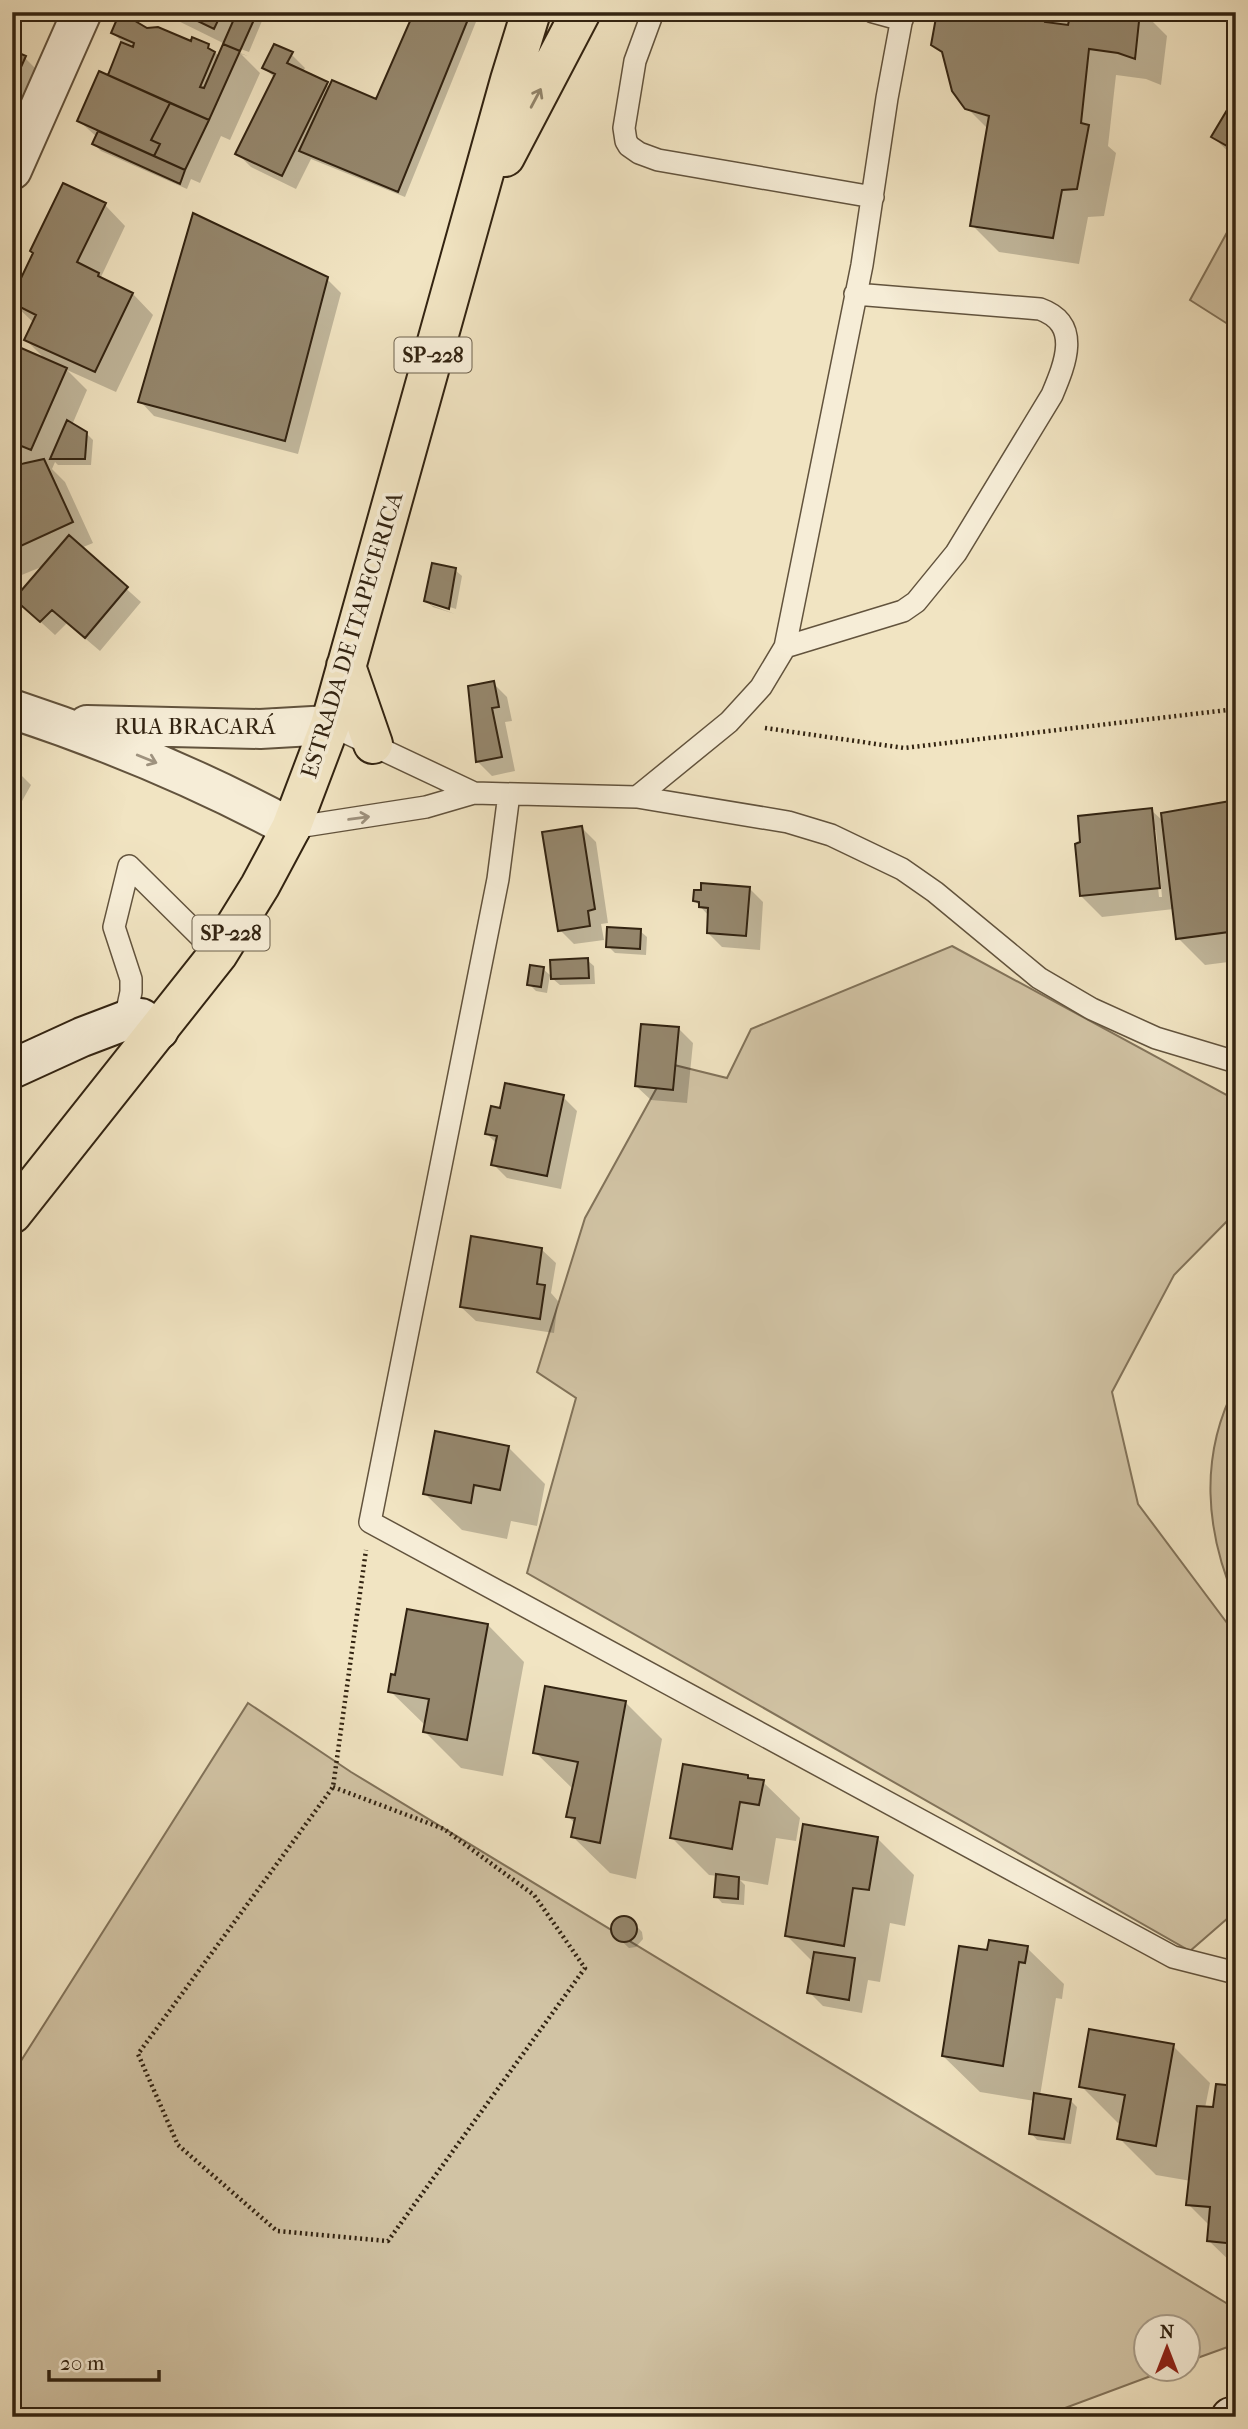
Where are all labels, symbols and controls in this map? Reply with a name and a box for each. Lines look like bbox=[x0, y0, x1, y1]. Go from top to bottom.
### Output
one-way arrow bbox=[530, 88, 543, 109]
road number: SP-228 bbox=[394, 338, 472, 372]
street label: ESTRADA DE ITAPECERICA bbox=[296, 488, 409, 781]
street label: RUA BRACARÁ bbox=[114, 713, 277, 740]
one-way arrow bbox=[135, 753, 157, 766]
one-way arrow bbox=[347, 812, 370, 825]
road number: SP-228 bbox=[192, 916, 270, 950]
north arrow bbox=[1132, 2314, 1202, 2384]
text: N bbox=[1160, 2321, 1175, 2343]
scale bar bbox=[49, 2338, 159, 2382]
text: 20 m bbox=[60, 2351, 105, 2375]

